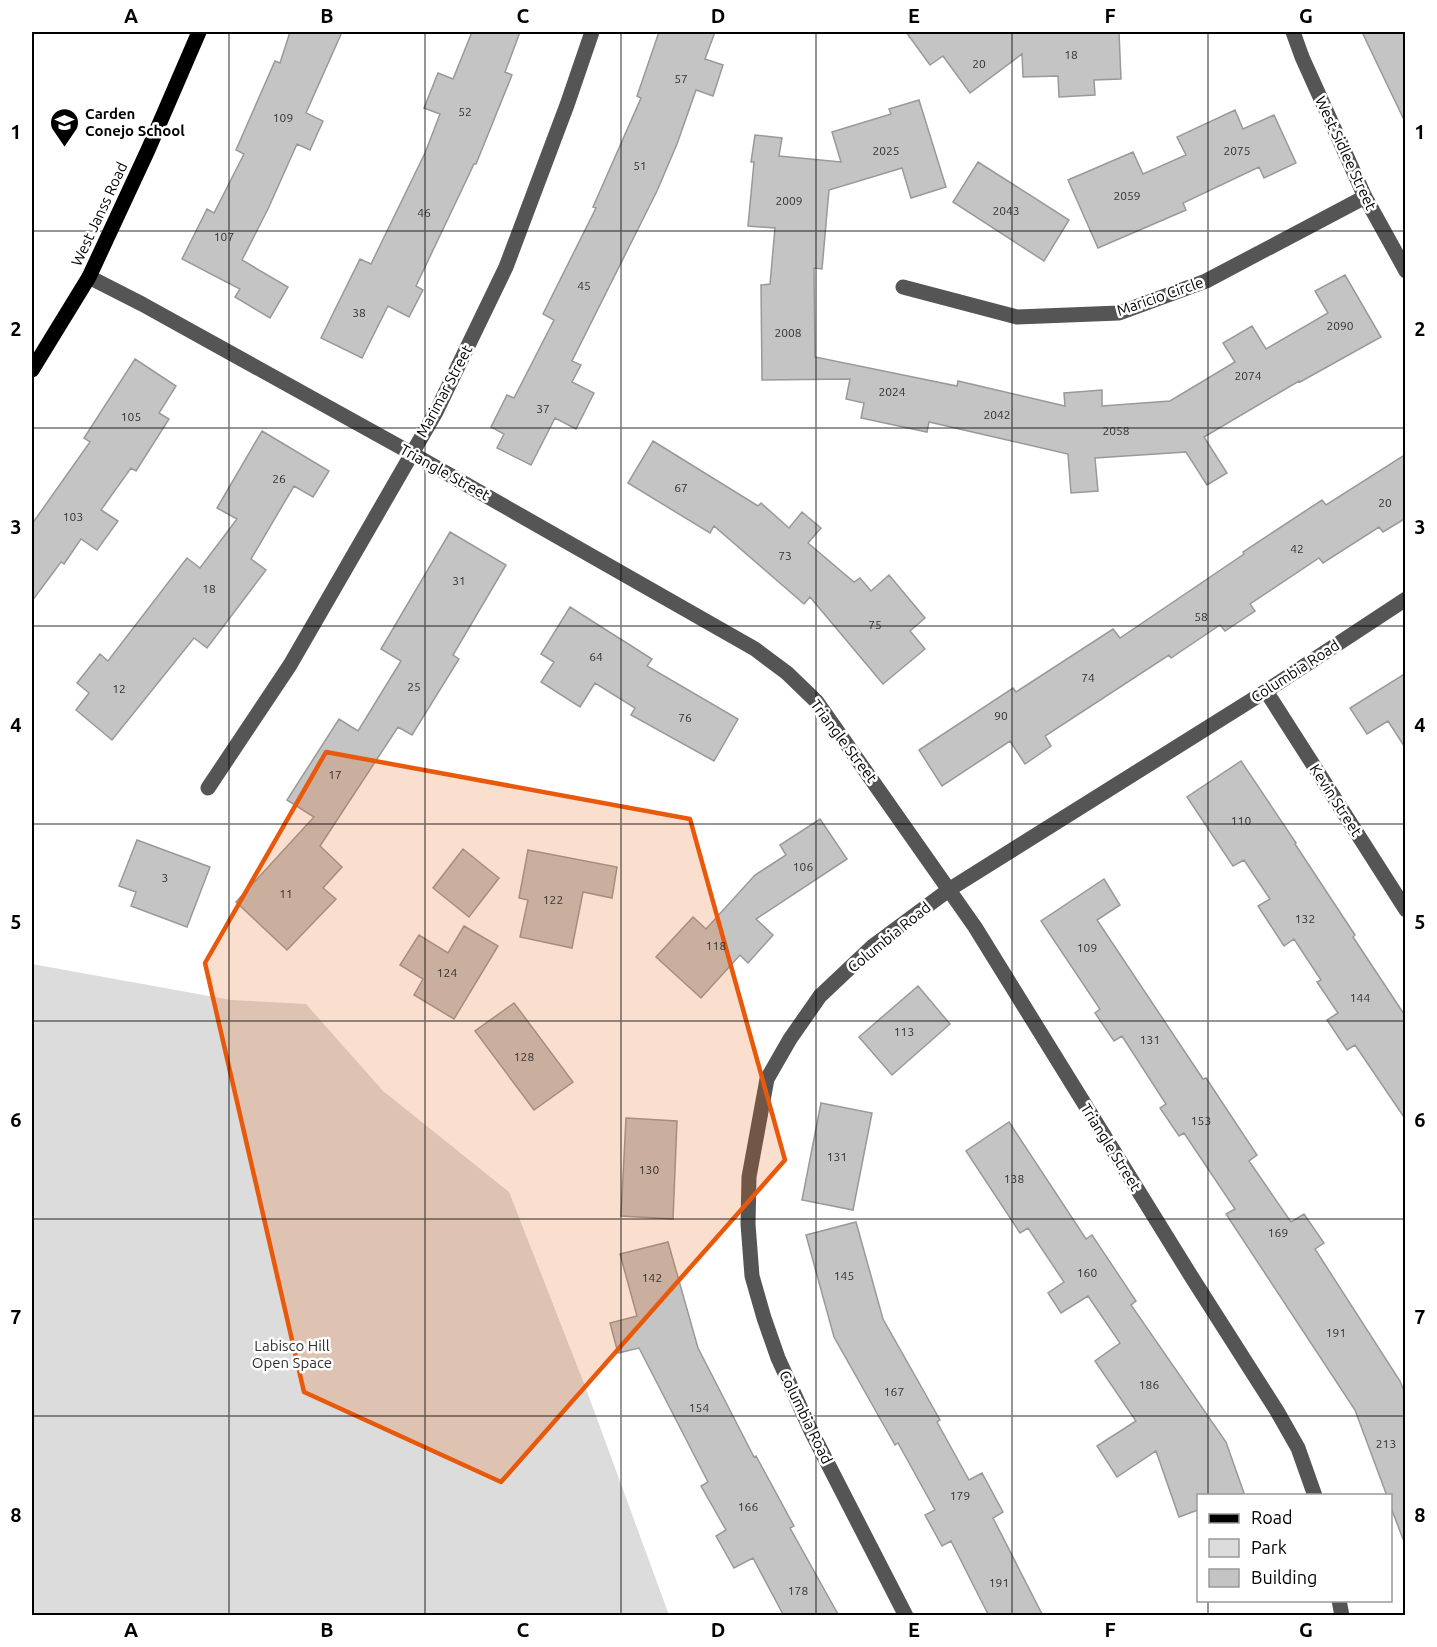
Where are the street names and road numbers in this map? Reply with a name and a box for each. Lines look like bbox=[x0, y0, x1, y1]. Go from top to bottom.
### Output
street label: West Sidlee Street bbox=[1312, 93, 1380, 213]
street label: West Janss Road bbox=[68, 159, 130, 269]
street label: Maricio Circle bbox=[1114, 273, 1206, 319]
street label: Marimar Street bbox=[413, 342, 475, 440]
street label: Triangle Street bbox=[397, 440, 493, 504]
street label: Columbia Road bbox=[1248, 636, 1342, 706]
street label: Triangle Street bbox=[807, 696, 881, 786]
street label: Kevin Street bbox=[1307, 761, 1366, 839]
street label: Columbia Road bbox=[844, 898, 934, 976]
street label: Triangle Street bbox=[1077, 1100, 1145, 1194]
street label: Columbia Road bbox=[776, 1368, 836, 1466]

